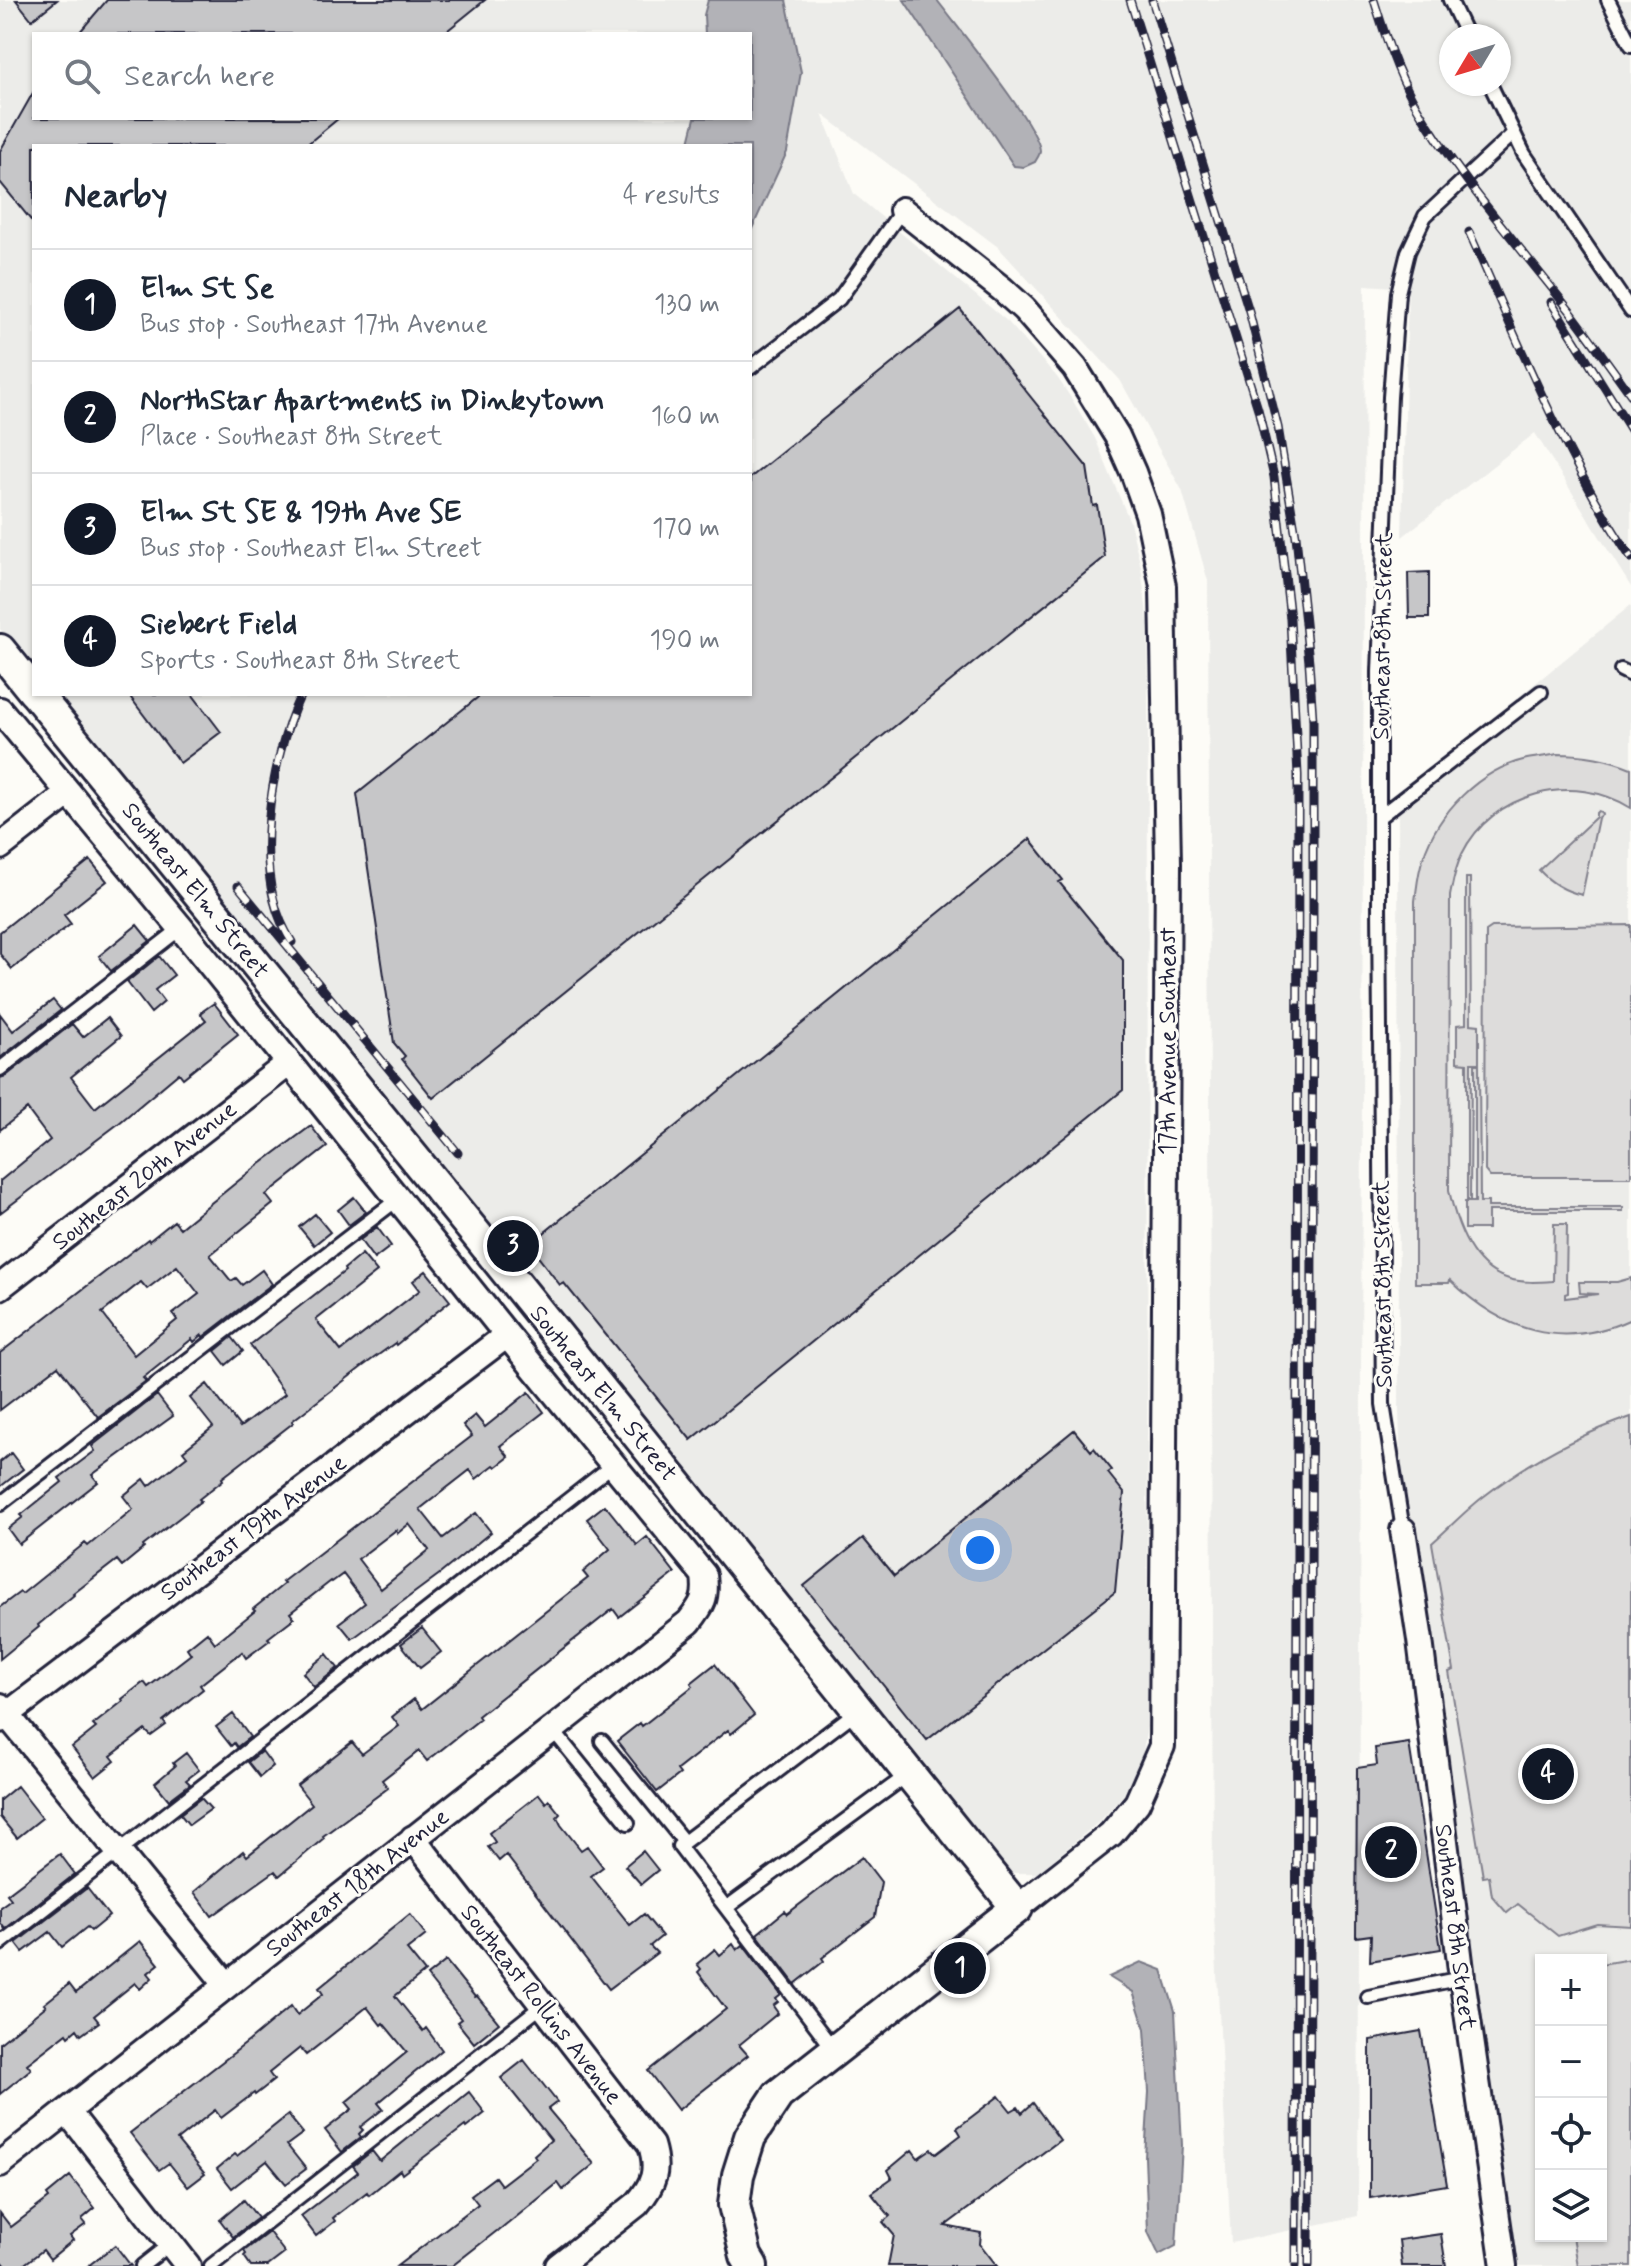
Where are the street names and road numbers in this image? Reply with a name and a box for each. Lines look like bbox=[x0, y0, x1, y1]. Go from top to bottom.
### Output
street label: Southeast 8th Street bbox=[1366, 532, 1401, 740]
street label: Southeast Elm Street bbox=[114, 796, 275, 985]
street label: 17th Avenue Southeast bbox=[1153, 927, 1184, 1155]
street label: Southeast 20th Avenue bbox=[46, 1094, 244, 1258]
street label: Southeast 8th Street bbox=[1366, 1180, 1401, 1388]
street label: Southeast Elm Street bbox=[522, 1299, 683, 1488]
street label: Southeast 19th Avenue bbox=[154, 1448, 353, 1608]
street label: Southeast 18th Avenue bbox=[260, 1802, 456, 1965]
street label: Southeast 8th Street bbox=[1426, 1822, 1483, 2032]
street label: Southeast Rollins Avenue bbox=[453, 1899, 629, 2111]

